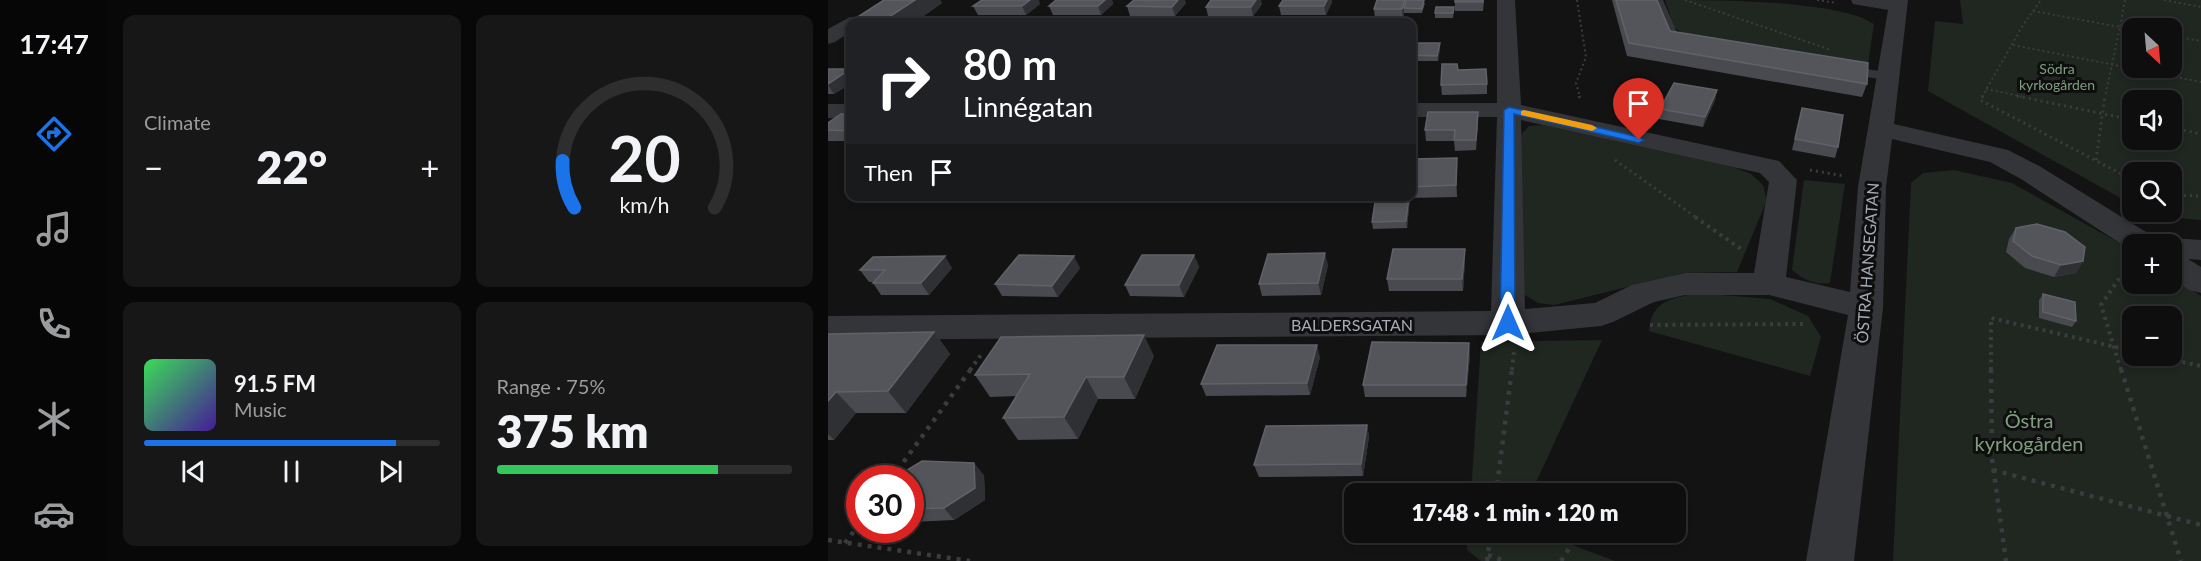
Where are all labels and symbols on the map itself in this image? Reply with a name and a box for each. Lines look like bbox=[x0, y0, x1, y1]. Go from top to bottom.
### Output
north arrow bbox=[2122, 18, 2182, 78]
park label: Södra kyrkogården bbox=[2019, 60, 2095, 93]
pin bbox=[1613, 78, 1664, 140]
street label: ÖSTRA HANSEGATAN bbox=[1852, 182, 1882, 344]
position arrow bbox=[1476, 291, 1540, 355]
street label: BALDERSGATAN bbox=[1291, 315, 1413, 334]
park label: Östra kyrkogården bbox=[1975, 408, 2083, 455]
speed limit sign: 30 bbox=[846, 465, 924, 543]

